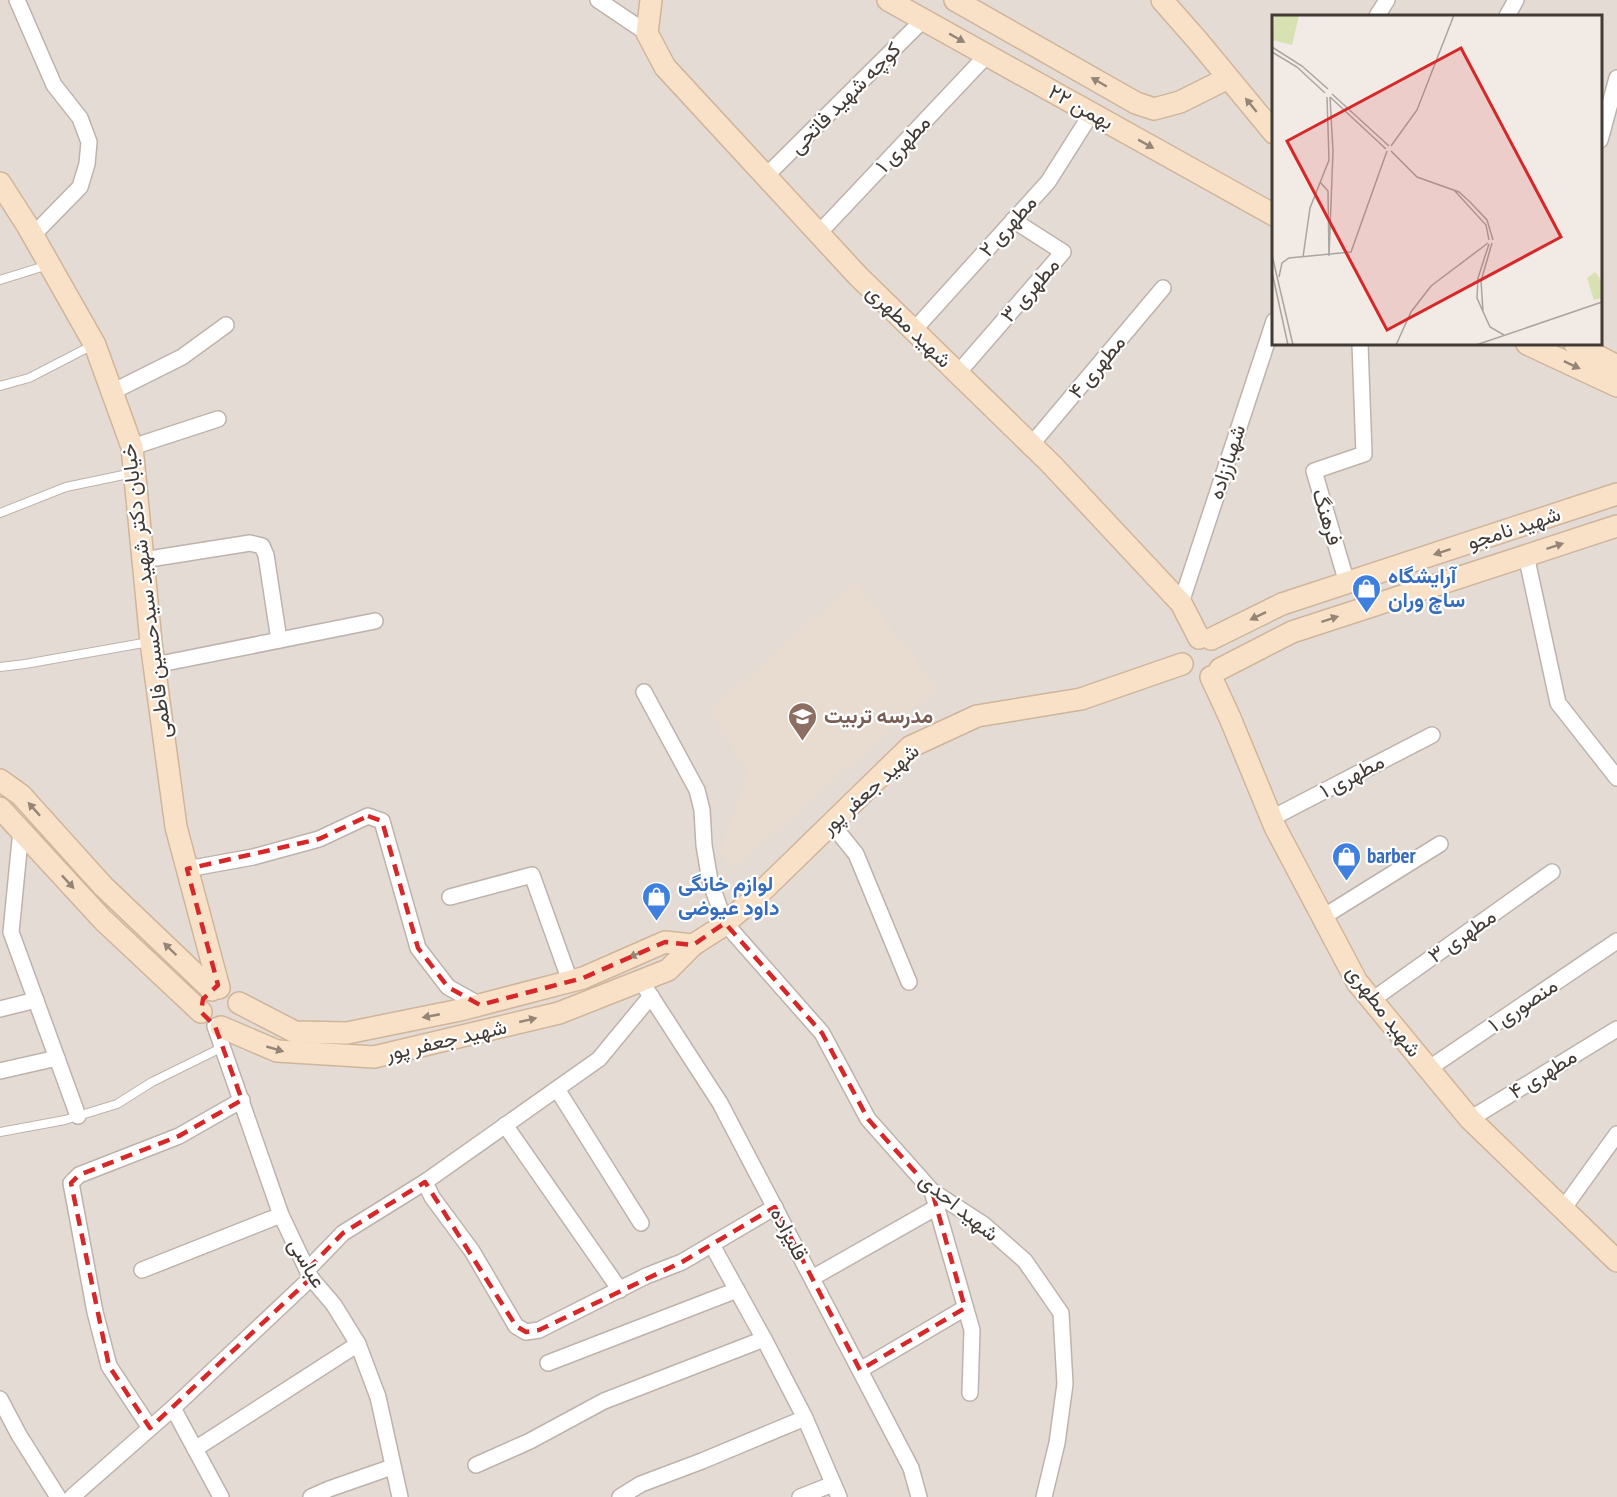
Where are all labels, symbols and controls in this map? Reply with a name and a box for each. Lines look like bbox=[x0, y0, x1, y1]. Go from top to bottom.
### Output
inset map bbox=[1272, 15, 1602, 345]
one-way arrow bbox=[949, 33, 966, 43]
street label: کوچه شهید فاتحی bbox=[783, 36, 907, 160]
one-way arrow bbox=[1091, 77, 1108, 87]
street label: ۲۲ بهمن bbox=[1044, 78, 1119, 135]
one-way arrow bbox=[1245, 98, 1258, 113]
street label: مطهری ۱ bbox=[869, 109, 936, 178]
one-way arrow bbox=[1137, 139, 1154, 149]
street label: مطهری ۲ bbox=[973, 189, 1042, 262]
street label: مطهری ۳ bbox=[994, 252, 1065, 328]
street label: شهید مطهری bbox=[861, 278, 958, 373]
street label: مطهری ۴ bbox=[1062, 329, 1131, 404]
one-way arrow bbox=[1563, 360, 1580, 369]
street label: شهباززاده bbox=[1202, 421, 1251, 503]
street label: خیابان دکتر شهید سیدحسین فاطمی bbox=[114, 442, 177, 740]
street label: فرهنگ bbox=[1306, 485, 1349, 548]
street label: شهید نامجو bbox=[1464, 500, 1564, 555]
one-way arrow bbox=[1546, 541, 1564, 550]
one-way arrow bbox=[1433, 547, 1451, 557]
place label: آرایشگاه ساچ وران bbox=[1388, 562, 1465, 614]
shop icon: آرایشگاه ساچ وران bbox=[1351, 572, 1383, 614]
one-way arrow bbox=[1249, 611, 1266, 621]
one-way arrow bbox=[1321, 614, 1339, 623]
school or university icon: مدرسه تربیت bbox=[787, 700, 819, 742]
place label: مدرسه تربیت bbox=[824, 702, 933, 729]
street label: شهید جعفر پور bbox=[814, 737, 925, 841]
street label: مطهری ۱ bbox=[1315, 747, 1389, 804]
one-way arrow bbox=[27, 802, 41, 817]
shop icon: barber bbox=[1330, 840, 1362, 882]
place label: barber bbox=[1367, 842, 1416, 869]
place label: لوازم خانگی داود عیوضی bbox=[678, 870, 779, 921]
one-way arrow bbox=[61, 874, 75, 889]
shop icon: لوازم خانگی داود عیوضی bbox=[641, 880, 673, 922]
street label: مطهری ۳ bbox=[1422, 902, 1501, 969]
one-way arrow bbox=[163, 943, 177, 957]
one-way arrow bbox=[628, 949, 646, 959]
street label: شهید مطهری bbox=[1341, 959, 1428, 1062]
street label: منصوری ۱ bbox=[1483, 972, 1563, 1038]
street label: شهید جعفر پور bbox=[382, 1012, 509, 1068]
one-way arrow bbox=[421, 1012, 440, 1021]
one-way arrow bbox=[519, 1015, 537, 1025]
street label: مطهری ۴ bbox=[1504, 1042, 1582, 1105]
one-way arrow bbox=[266, 1045, 284, 1054]
street label: شهید احدی bbox=[914, 1166, 1005, 1247]
street label: قلیزاده bbox=[764, 1203, 815, 1265]
street label: عباسی bbox=[282, 1233, 333, 1293]

